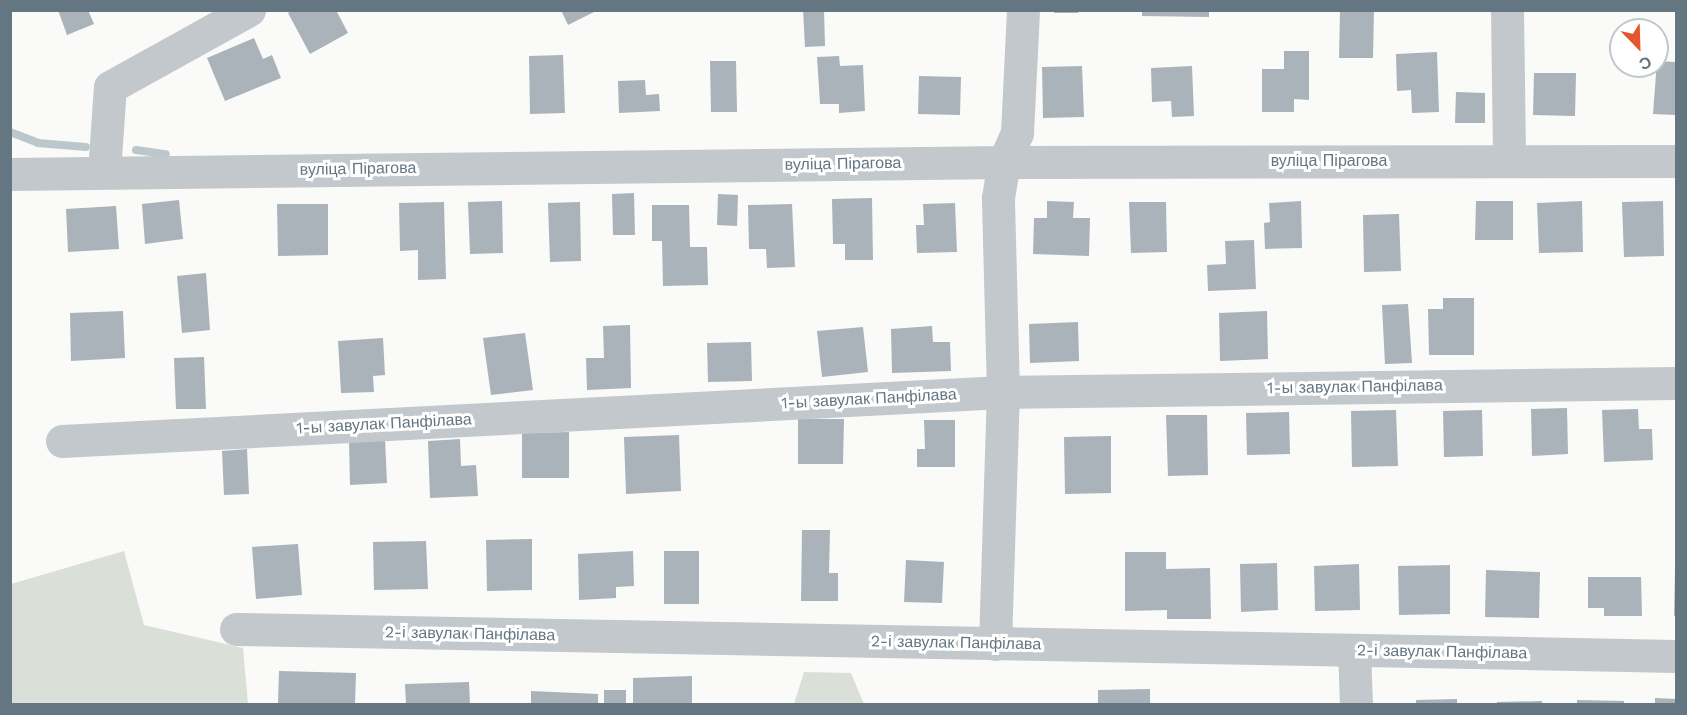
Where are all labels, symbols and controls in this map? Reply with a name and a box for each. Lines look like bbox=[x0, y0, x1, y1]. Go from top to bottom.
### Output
north arrow bbox=[1609, 18, 1669, 78]
text: С bbox=[1636, 52, 1654, 74]
street label: вуліца Пірагова bbox=[1271, 151, 1387, 171]
street label: вуліца Пірагова bbox=[785, 153, 901, 175]
street label: вуліца Пірагова bbox=[300, 158, 416, 180]
street label: 1-ы завулак Панфілава bbox=[1267, 376, 1443, 398]
street label: 1-ы завулак Панфілава bbox=[781, 385, 957, 413]
street label: 1-ы завулак Панфілава bbox=[296, 410, 472, 438]
street label: 2-і завулак Панфілава bbox=[385, 623, 555, 645]
street label: 2-і завулак Панфілава bbox=[871, 632, 1041, 654]
street label: 2-і завулак Панфілава bbox=[1357, 641, 1527, 663]

